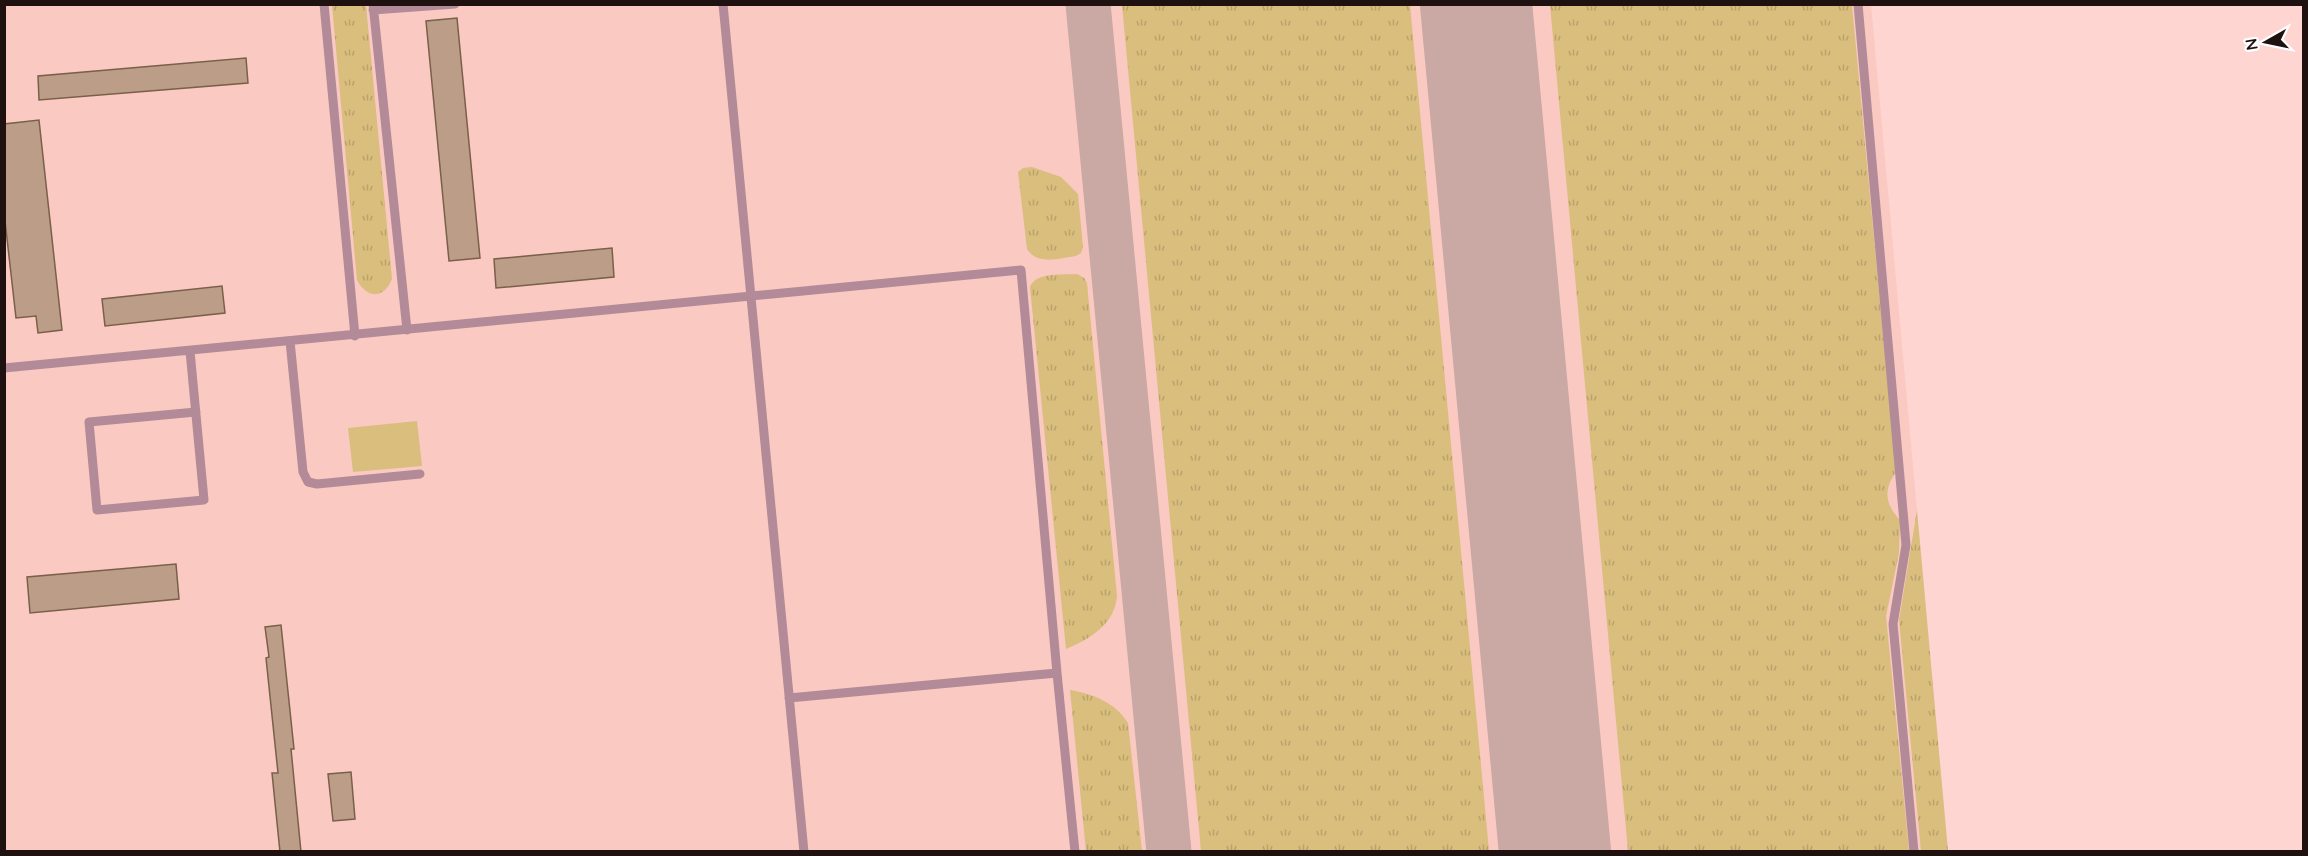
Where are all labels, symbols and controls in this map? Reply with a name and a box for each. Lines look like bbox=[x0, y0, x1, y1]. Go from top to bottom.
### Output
north arrow bbox=[2236, 12, 2296, 72]
text: N bbox=[2240, 37, 2262, 52]

